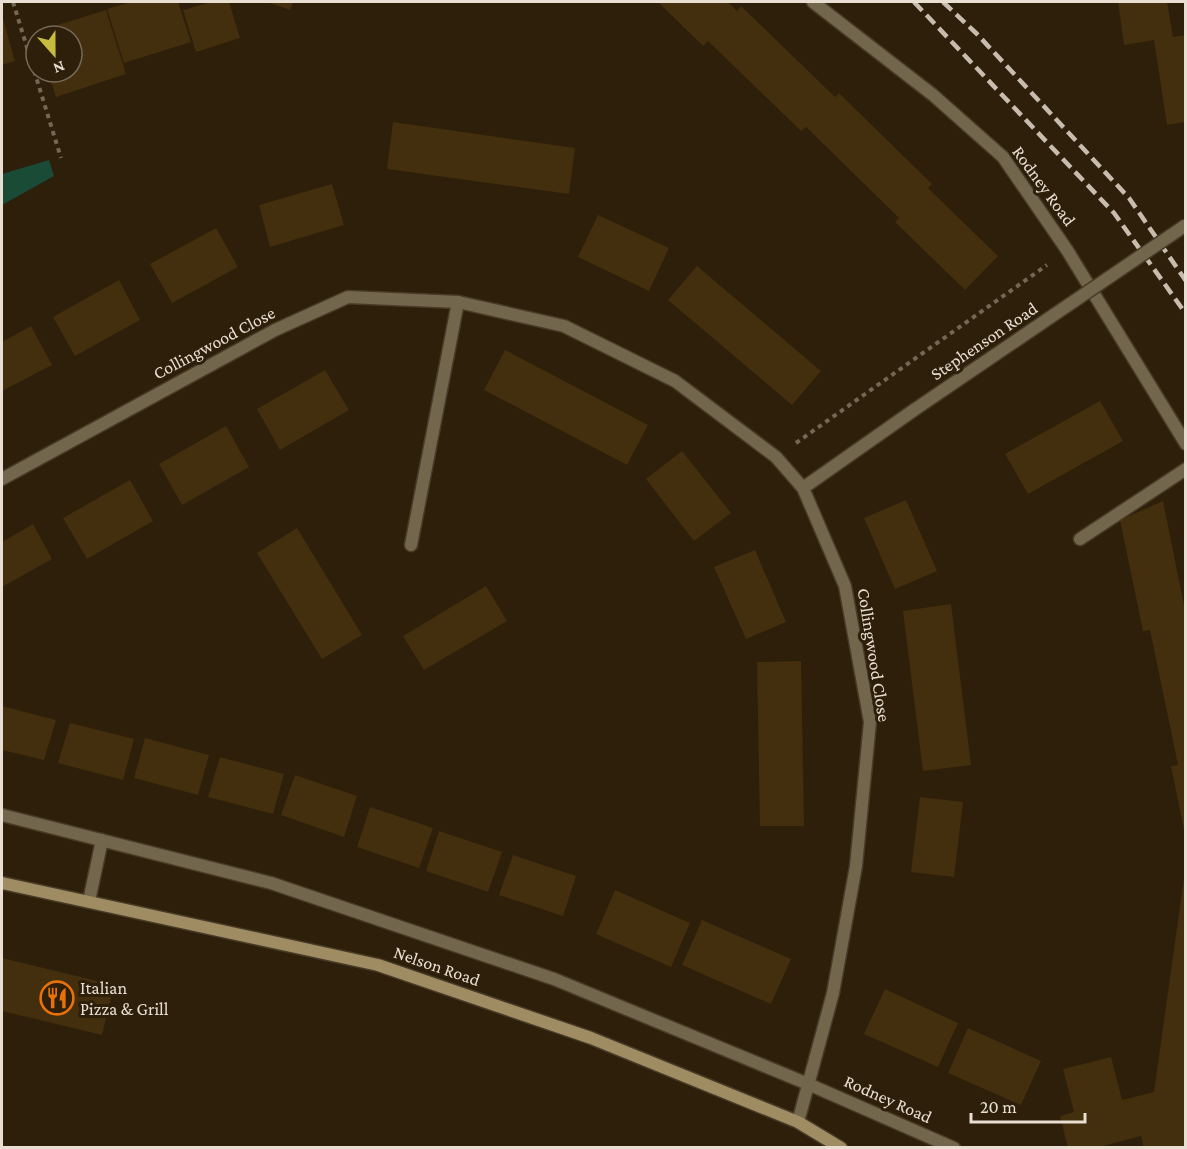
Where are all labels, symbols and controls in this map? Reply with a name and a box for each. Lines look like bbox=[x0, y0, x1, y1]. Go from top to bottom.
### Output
north arrow bbox=[24, 24, 84, 84]
text: N bbox=[51, 58, 67, 77]
street label: Rodney Road bbox=[1008, 142, 1080, 230]
street label: Stephenson Road bbox=[927, 298, 1042, 384]
street label: Collingwood Close bbox=[150, 302, 278, 384]
street label: Collingwood Close bbox=[854, 587, 894, 723]
street label: Nelson Road bbox=[391, 942, 483, 990]
place label: Italian Pizza & Grill bbox=[80, 978, 169, 1019]
restaurant icon: Italian Pizza & Grill bbox=[39, 980, 75, 1016]
street label: Rodney Road bbox=[841, 1071, 935, 1127]
scale bar bbox=[971, 1086, 1085, 1124]
text: 20 m bbox=[980, 1097, 1017, 1117]

